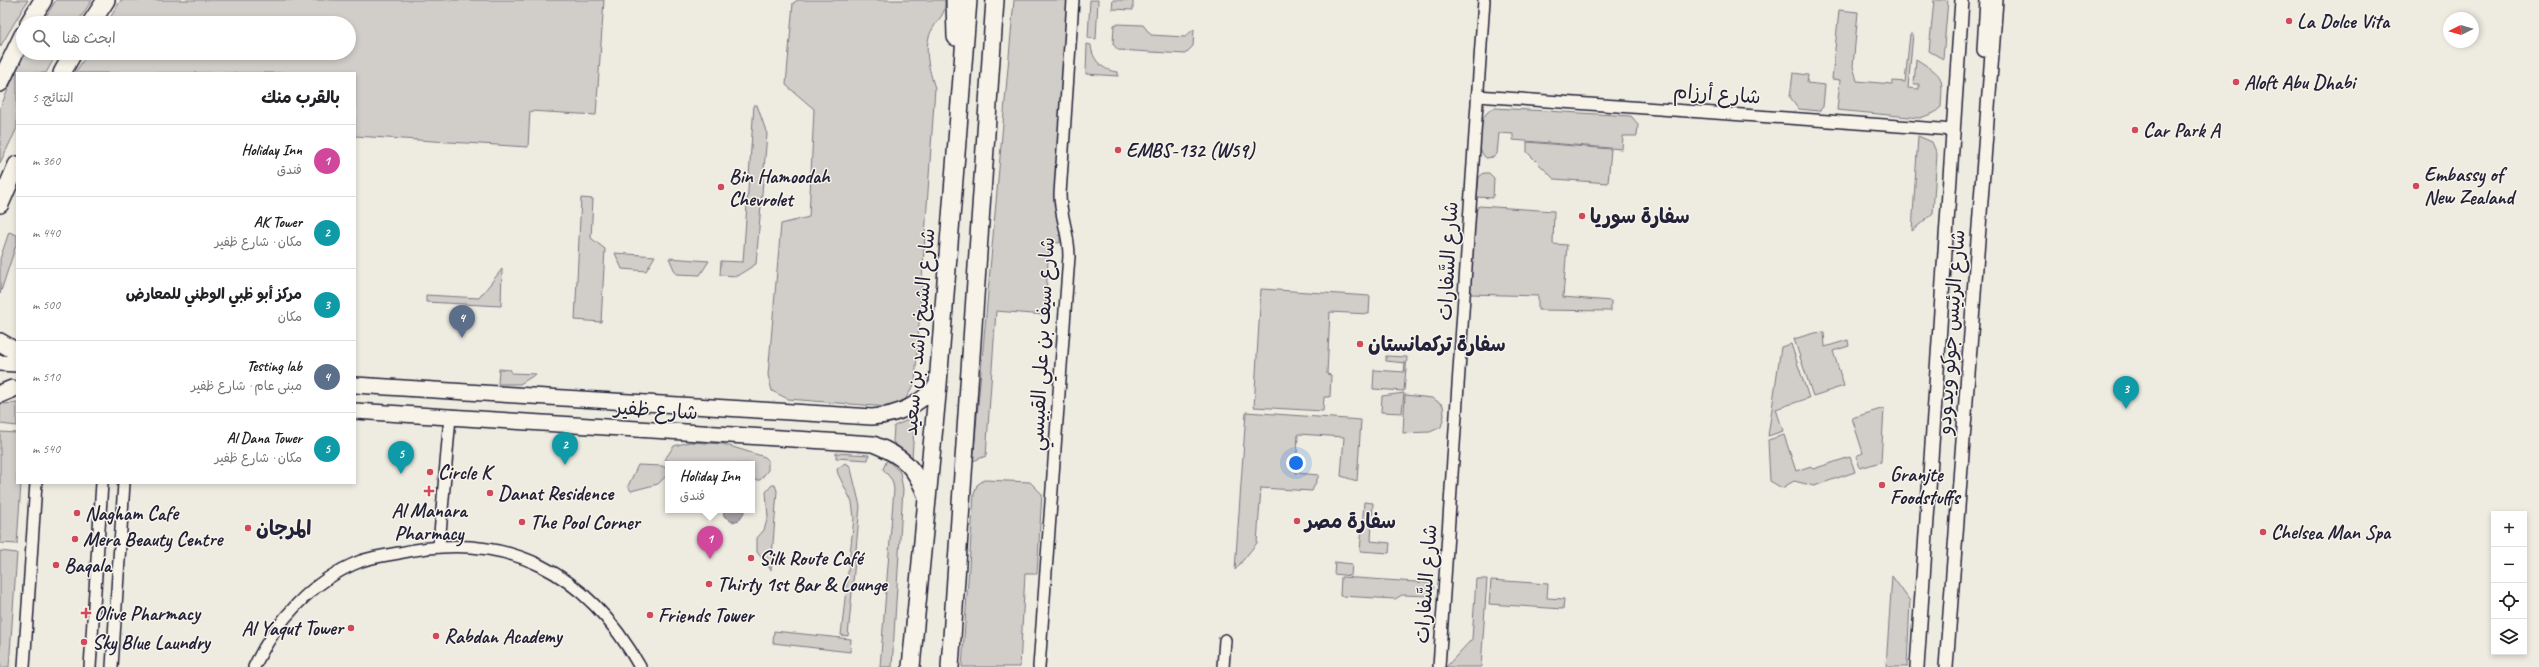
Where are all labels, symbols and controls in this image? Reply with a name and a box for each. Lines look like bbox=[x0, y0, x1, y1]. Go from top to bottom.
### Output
place label: La Dolce Vita bbox=[2297, 9, 2391, 34]
north arrow bbox=[2443, 12, 2479, 48]
search box bbox=[16, 16, 356, 60]
marker: La Dolce Vita bbox=[2284, 16, 2294, 26]
icon: search bbox=[30, 27, 52, 49]
text: ابحث هنا bbox=[62, 29, 116, 48]
place label: Aloft Abu Dhabi bbox=[2244, 70, 2358, 95]
marker: Aloft Abu Dhabi bbox=[2231, 77, 2241, 87]
street label: شارع أرزام bbox=[1672, 78, 1762, 112]
text: بالقرب منك bbox=[261, 87, 340, 108]
text: النتائج: 5 bbox=[32, 90, 74, 106]
place label: Car Park A bbox=[2143, 118, 2221, 143]
marker: Car Park A bbox=[2130, 125, 2140, 135]
place label: EMBS-132 (W59) bbox=[1126, 138, 1256, 163]
text: Holiday Inn bbox=[242, 141, 302, 160]
marker: EMBS-132 (W59) bbox=[1113, 145, 1123, 155]
text: 360 m bbox=[32, 153, 60, 169]
text: 1 bbox=[324, 153, 330, 169]
text: فندق bbox=[277, 162, 302, 178]
place label: Embassy of New Zealand bbox=[2424, 162, 2518, 210]
place label: Bin Hamoodah Chevrolet bbox=[729, 164, 831, 212]
marker: Embassy of New Zealand bbox=[2411, 181, 2421, 191]
marker: Bin Hamoodah Chevrolet bbox=[716, 182, 726, 192]
street label: شارع السَّفارات bbox=[1432, 201, 1465, 321]
place label: سفارة سوريا bbox=[1590, 204, 1690, 229]
marker: سفارة سوريا bbox=[1577, 211, 1587, 221]
text: AK Tower bbox=[254, 213, 302, 232]
text: 440 m bbox=[32, 225, 60, 241]
text: 2 bbox=[324, 225, 330, 241]
street label: شارع الشيخ راشد بن سعيد bbox=[897, 227, 942, 437]
street label: شارع الرئيس جوكو ويدودو bbox=[1931, 229, 1972, 436]
text: مكان · شارع ظفير bbox=[215, 234, 302, 250]
street label: شارع سيف بن علي القبيسي bbox=[1024, 236, 1065, 452]
text: مركز أبو ظبي الوطني للمعارض bbox=[126, 285, 302, 304]
text: 500 m bbox=[32, 297, 60, 313]
text: 3 bbox=[324, 297, 330, 313]
pin: 4 bbox=[449, 305, 475, 338]
text: مكان bbox=[278, 309, 302, 325]
place label: سفارة تركمانستان bbox=[1368, 332, 1506, 357]
marker: سفارة تركمانستان bbox=[1355, 339, 1365, 349]
text: Testing lab bbox=[247, 357, 302, 376]
text: 510 m bbox=[32, 369, 60, 385]
text: 4 bbox=[324, 369, 330, 385]
pin: 3 bbox=[2113, 376, 2139, 409]
text: مبنى عام · شارع ظفير bbox=[191, 378, 302, 394]
street label: شارع ظفير bbox=[611, 394, 699, 426]
text: Al Dana Tower bbox=[227, 429, 302, 448]
pin: 2 bbox=[552, 432, 578, 465]
text: 540 m bbox=[32, 441, 60, 457]
text: 5 bbox=[324, 441, 330, 457]
pin: 5 bbox=[388, 441, 414, 474]
text: مكان · شارع ظفير bbox=[215, 450, 302, 466]
your location bbox=[1286, 453, 1306, 473]
place label: Circle K bbox=[438, 460, 495, 485]
popup bbox=[665, 461, 755, 513]
place label: Granjte Foodstuffs bbox=[1890, 462, 1961, 510]
marker: Circle K bbox=[425, 467, 435, 477]
text: Holiday Inn bbox=[680, 467, 740, 486]
marker: Granjte Foodstuffs bbox=[1877, 480, 1887, 490]
place label: Danat Residence bbox=[498, 481, 615, 506]
marker: Al Manara Pharmacy bbox=[424, 486, 434, 496]
marker: Danat Residence bbox=[485, 488, 495, 498]
text: فندق bbox=[680, 488, 705, 504]
place label: Al Manara Pharmacy bbox=[391, 498, 468, 547]
place label: Nagham Cafe bbox=[85, 501, 180, 526]
marker: Nagham Cafe bbox=[72, 508, 82, 518]
place label: سفارة مصر bbox=[1303, 509, 1396, 534]
place label: The Pool Corner bbox=[530, 510, 643, 535]
map controls bbox=[2491, 511, 2527, 655]
button: + bbox=[2491, 511, 2527, 547]
place label: المرجان bbox=[256, 516, 311, 541]
marker: سفارة مصر bbox=[1292, 516, 1302, 526]
marker: The Pool Corner bbox=[517, 517, 527, 527]
place label: Chelsea Man Spa bbox=[2271, 520, 2392, 545]
marker: المرجان bbox=[243, 523, 253, 533]
street label: شارع السَّفارات bbox=[1409, 524, 1444, 645]
pin: 1 bbox=[697, 526, 723, 559]
place label: Mera Beauty Centre bbox=[83, 527, 224, 553]
marker: Chelsea Man Spa bbox=[2258, 527, 2268, 537]
marker: Mera Beauty Centre bbox=[70, 534, 80, 544]
place label: Silk Route Café bbox=[759, 546, 866, 571]
button: − bbox=[2491, 547, 2527, 583]
place label: Baqala bbox=[64, 553, 113, 578]
marker: Silk Route Café bbox=[746, 553, 756, 563]
marker: Baqala bbox=[51, 560, 61, 570]
place label: Thirty 1st Bar & Lounge bbox=[717, 572, 888, 597]
marker: Thirty 1st Bar & Lounge bbox=[704, 579, 714, 589]
button: locate bbox=[2491, 583, 2527, 619]
place label: Olive Pharmacy bbox=[94, 601, 202, 626]
place label: Friends Tower bbox=[658, 603, 756, 628]
marker: Olive Pharmacy bbox=[81, 608, 91, 618]
marker: Friends Tower bbox=[645, 610, 655, 620]
place label: Al Yaqut Tower bbox=[242, 616, 346, 641]
button: layers bbox=[2491, 619, 2527, 655]
marker: Al Yaqut Tower bbox=[346, 623, 356, 633]
place label: Rabdan Academy bbox=[444, 624, 564, 649]
place label: Sky Blue Laundry bbox=[92, 630, 212, 656]
marker: Rabdan Academy bbox=[431, 631, 441, 641]
marker: Sky Blue Laundry bbox=[79, 637, 89, 647]

